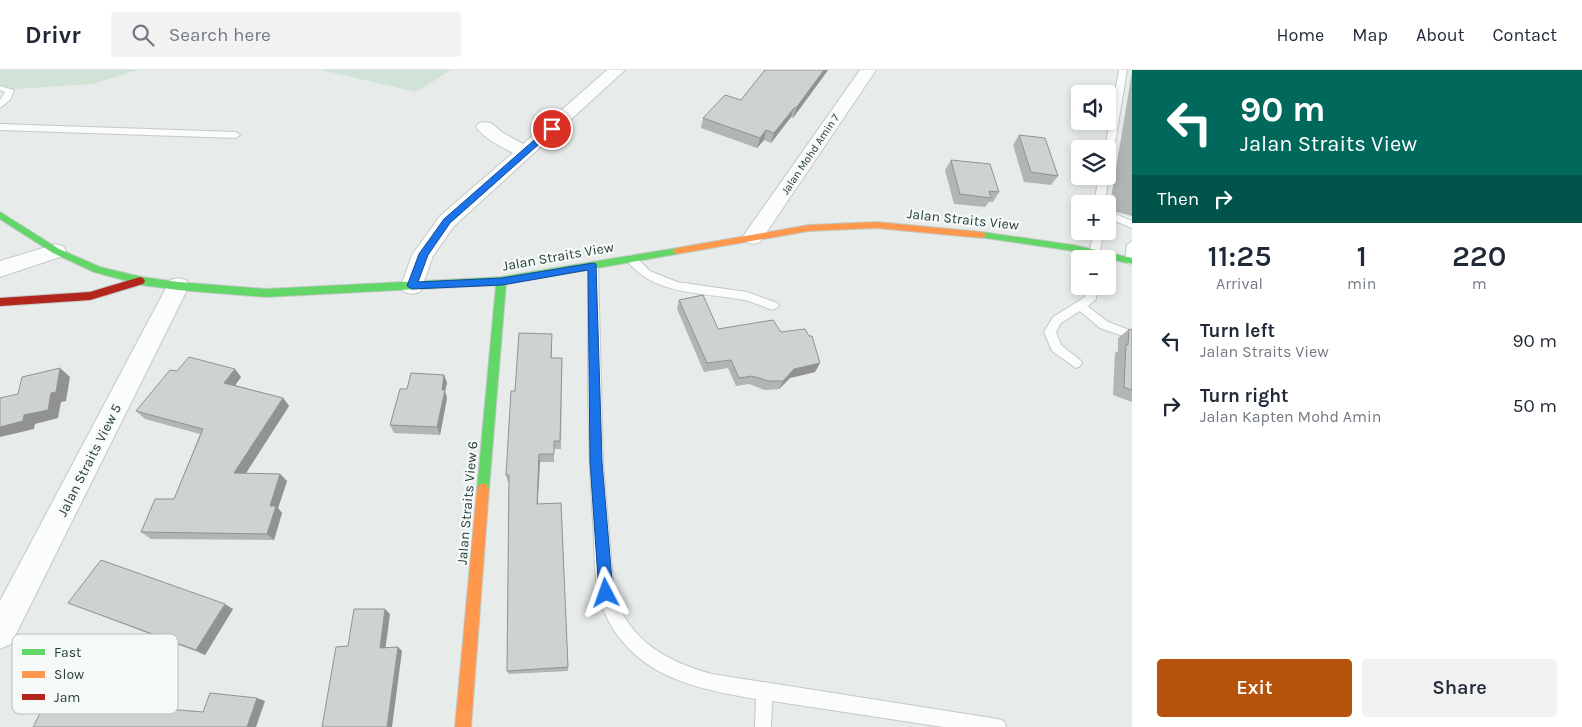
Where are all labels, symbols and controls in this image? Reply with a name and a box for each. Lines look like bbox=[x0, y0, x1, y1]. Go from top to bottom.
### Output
search box bbox=[111, 12, 461, 57]
text: Drivr bbox=[25, 21, 81, 49]
icon: search bbox=[129, 21, 157, 49]
text: Search here bbox=[169, 24, 271, 46]
text: Home bbox=[1276, 24, 1324, 46]
text: Map bbox=[1352, 24, 1388, 46]
text: About bbox=[1416, 24, 1465, 46]
text: Contact bbox=[1493, 24, 1557, 46]
map controls bbox=[1071, 85, 1116, 295]
button: sound bbox=[1071, 85, 1116, 130]
text: 90 m bbox=[1240, 89, 1326, 130]
icon: left bbox=[1157, 90, 1222, 155]
pin bbox=[531, 108, 573, 150]
street label: Jalan Mohd Amin 7 bbox=[779, 112, 842, 197]
icon: arrive bbox=[538, 115, 566, 143]
text: Jalan Straits View bbox=[1240, 131, 1417, 157]
button: layers bbox=[1071, 140, 1116, 185]
icon: right bbox=[1209, 185, 1237, 213]
text: Then bbox=[1157, 188, 1199, 210]
button: + bbox=[1071, 195, 1116, 240]
street label: Jalan Straits View bbox=[906, 205, 1020, 234]
street label: Jalan Straits View bbox=[501, 238, 615, 275]
text: 11:25 bbox=[1208, 238, 1272, 274]
text: 1 bbox=[1356, 238, 1367, 274]
text: 220 bbox=[1452, 238, 1506, 274]
button: − bbox=[1071, 250, 1116, 295]
text: Arrival bbox=[1216, 274, 1263, 293]
text: min bbox=[1347, 274, 1376, 293]
text: m bbox=[1472, 274, 1487, 293]
text: Turn left bbox=[1200, 320, 1275, 342]
icon: left bbox=[1157, 327, 1185, 355]
text: 90 m bbox=[1512, 330, 1557, 352]
text: Jalan Straits View bbox=[1200, 342, 1329, 361]
text: Turn right bbox=[1200, 385, 1289, 407]
icon: right bbox=[1157, 392, 1185, 420]
text: 50 m bbox=[1513, 395, 1557, 417]
street label: Jalan Straits View 5 bbox=[54, 401, 125, 519]
text: Jalan Kapten Mohd Amin bbox=[1200, 407, 1381, 426]
street label: Jalan Straits View 6 bbox=[454, 440, 481, 566]
position arrow bbox=[579, 566, 631, 618]
legend bbox=[12, 634, 178, 714]
text: Fast bbox=[54, 644, 81, 661]
button: Exit bbox=[1157, 659, 1352, 717]
button: Share bbox=[1362, 659, 1557, 717]
text: Slow bbox=[54, 666, 84, 683]
text: Jam bbox=[54, 689, 80, 706]

